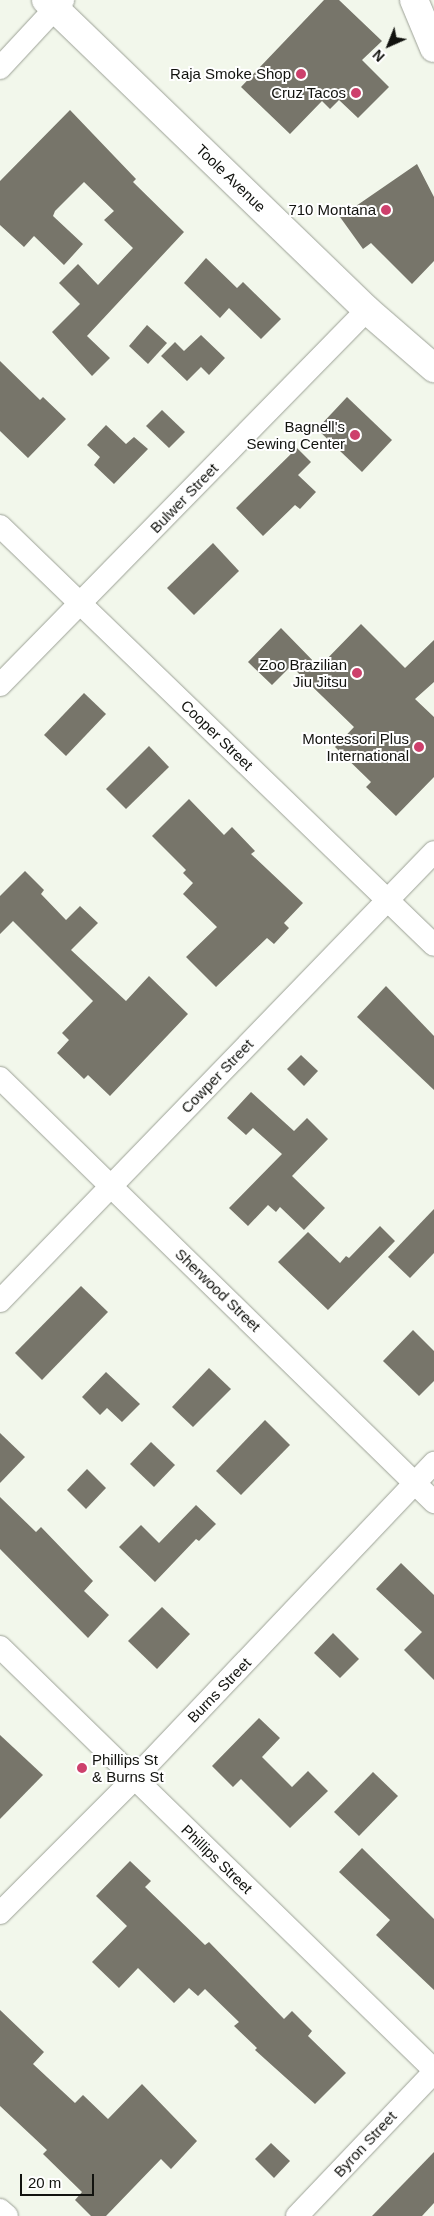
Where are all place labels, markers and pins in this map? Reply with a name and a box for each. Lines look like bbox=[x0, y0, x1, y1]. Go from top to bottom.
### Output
place label: Raja Smoke Shop bbox=[170, 65, 291, 83]
marker: Raja Smoke Shop bbox=[295, 68, 307, 80]
place label: Cruz Tacos bbox=[271, 84, 346, 102]
marker: Cruz Tacos bbox=[350, 87, 362, 99]
place label: 710 Montana bbox=[288, 201, 376, 219]
marker: 710 Montana bbox=[380, 204, 392, 216]
place label: Bagnell's Sewing Center bbox=[247, 417, 345, 452]
marker: Bagnell's Sewing Center bbox=[349, 429, 361, 441]
place label: Zoo Brazilian Jiu Jitsu bbox=[259, 655, 347, 690]
marker: Zoo Brazilian Jiu Jitsu bbox=[351, 667, 363, 679]
place label: Montessori Plus International bbox=[302, 729, 409, 764]
marker: Montessori Plus International bbox=[413, 741, 425, 753]
place label: Phillips St & Burns St bbox=[92, 1750, 164, 1785]
marker: Phillips St & Burns St bbox=[76, 1762, 88, 1774]

